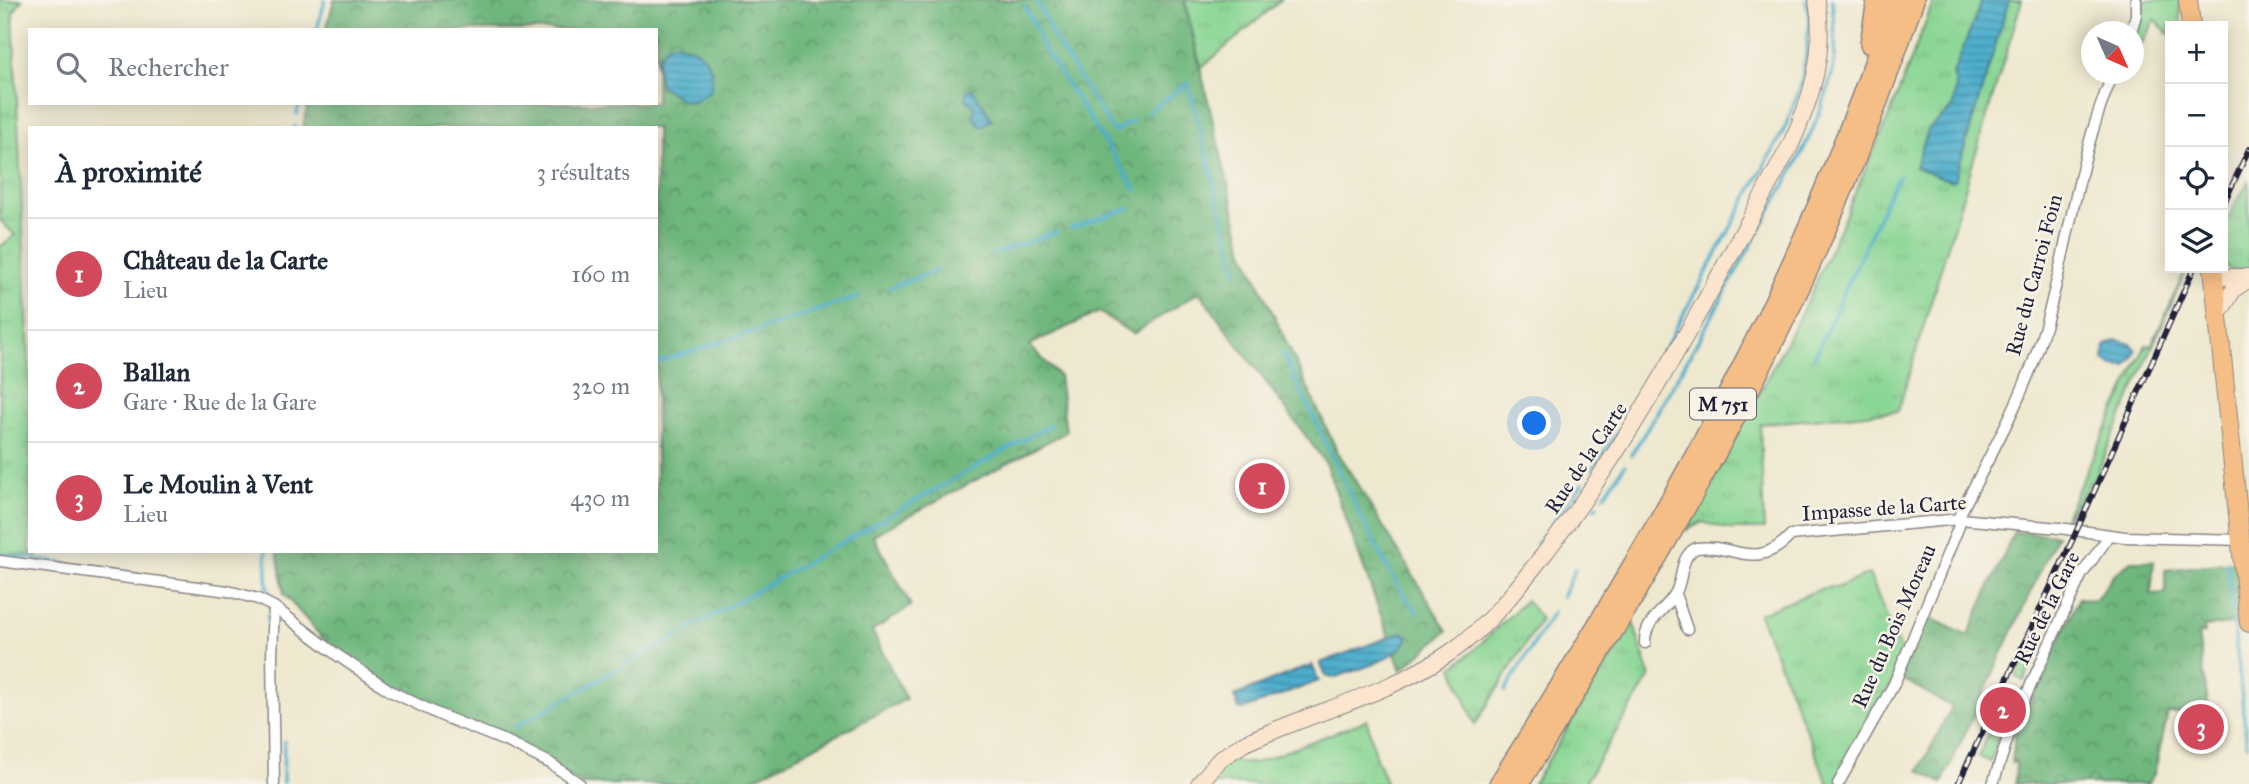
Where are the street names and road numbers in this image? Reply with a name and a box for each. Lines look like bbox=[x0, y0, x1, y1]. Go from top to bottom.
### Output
street label: Rue du Carroi Foin bbox=[2000, 191, 2068, 359]
road number: M 751 bbox=[1690, 388, 1756, 420]
street label: Rue de la Carte bbox=[1539, 397, 1633, 519]
street label: Impasse de la Carte bbox=[1801, 489, 1967, 527]
street label: Rue du Bois Moreau bbox=[1846, 540, 1942, 712]
street label: Rue de la Gare bbox=[2008, 547, 2086, 669]

